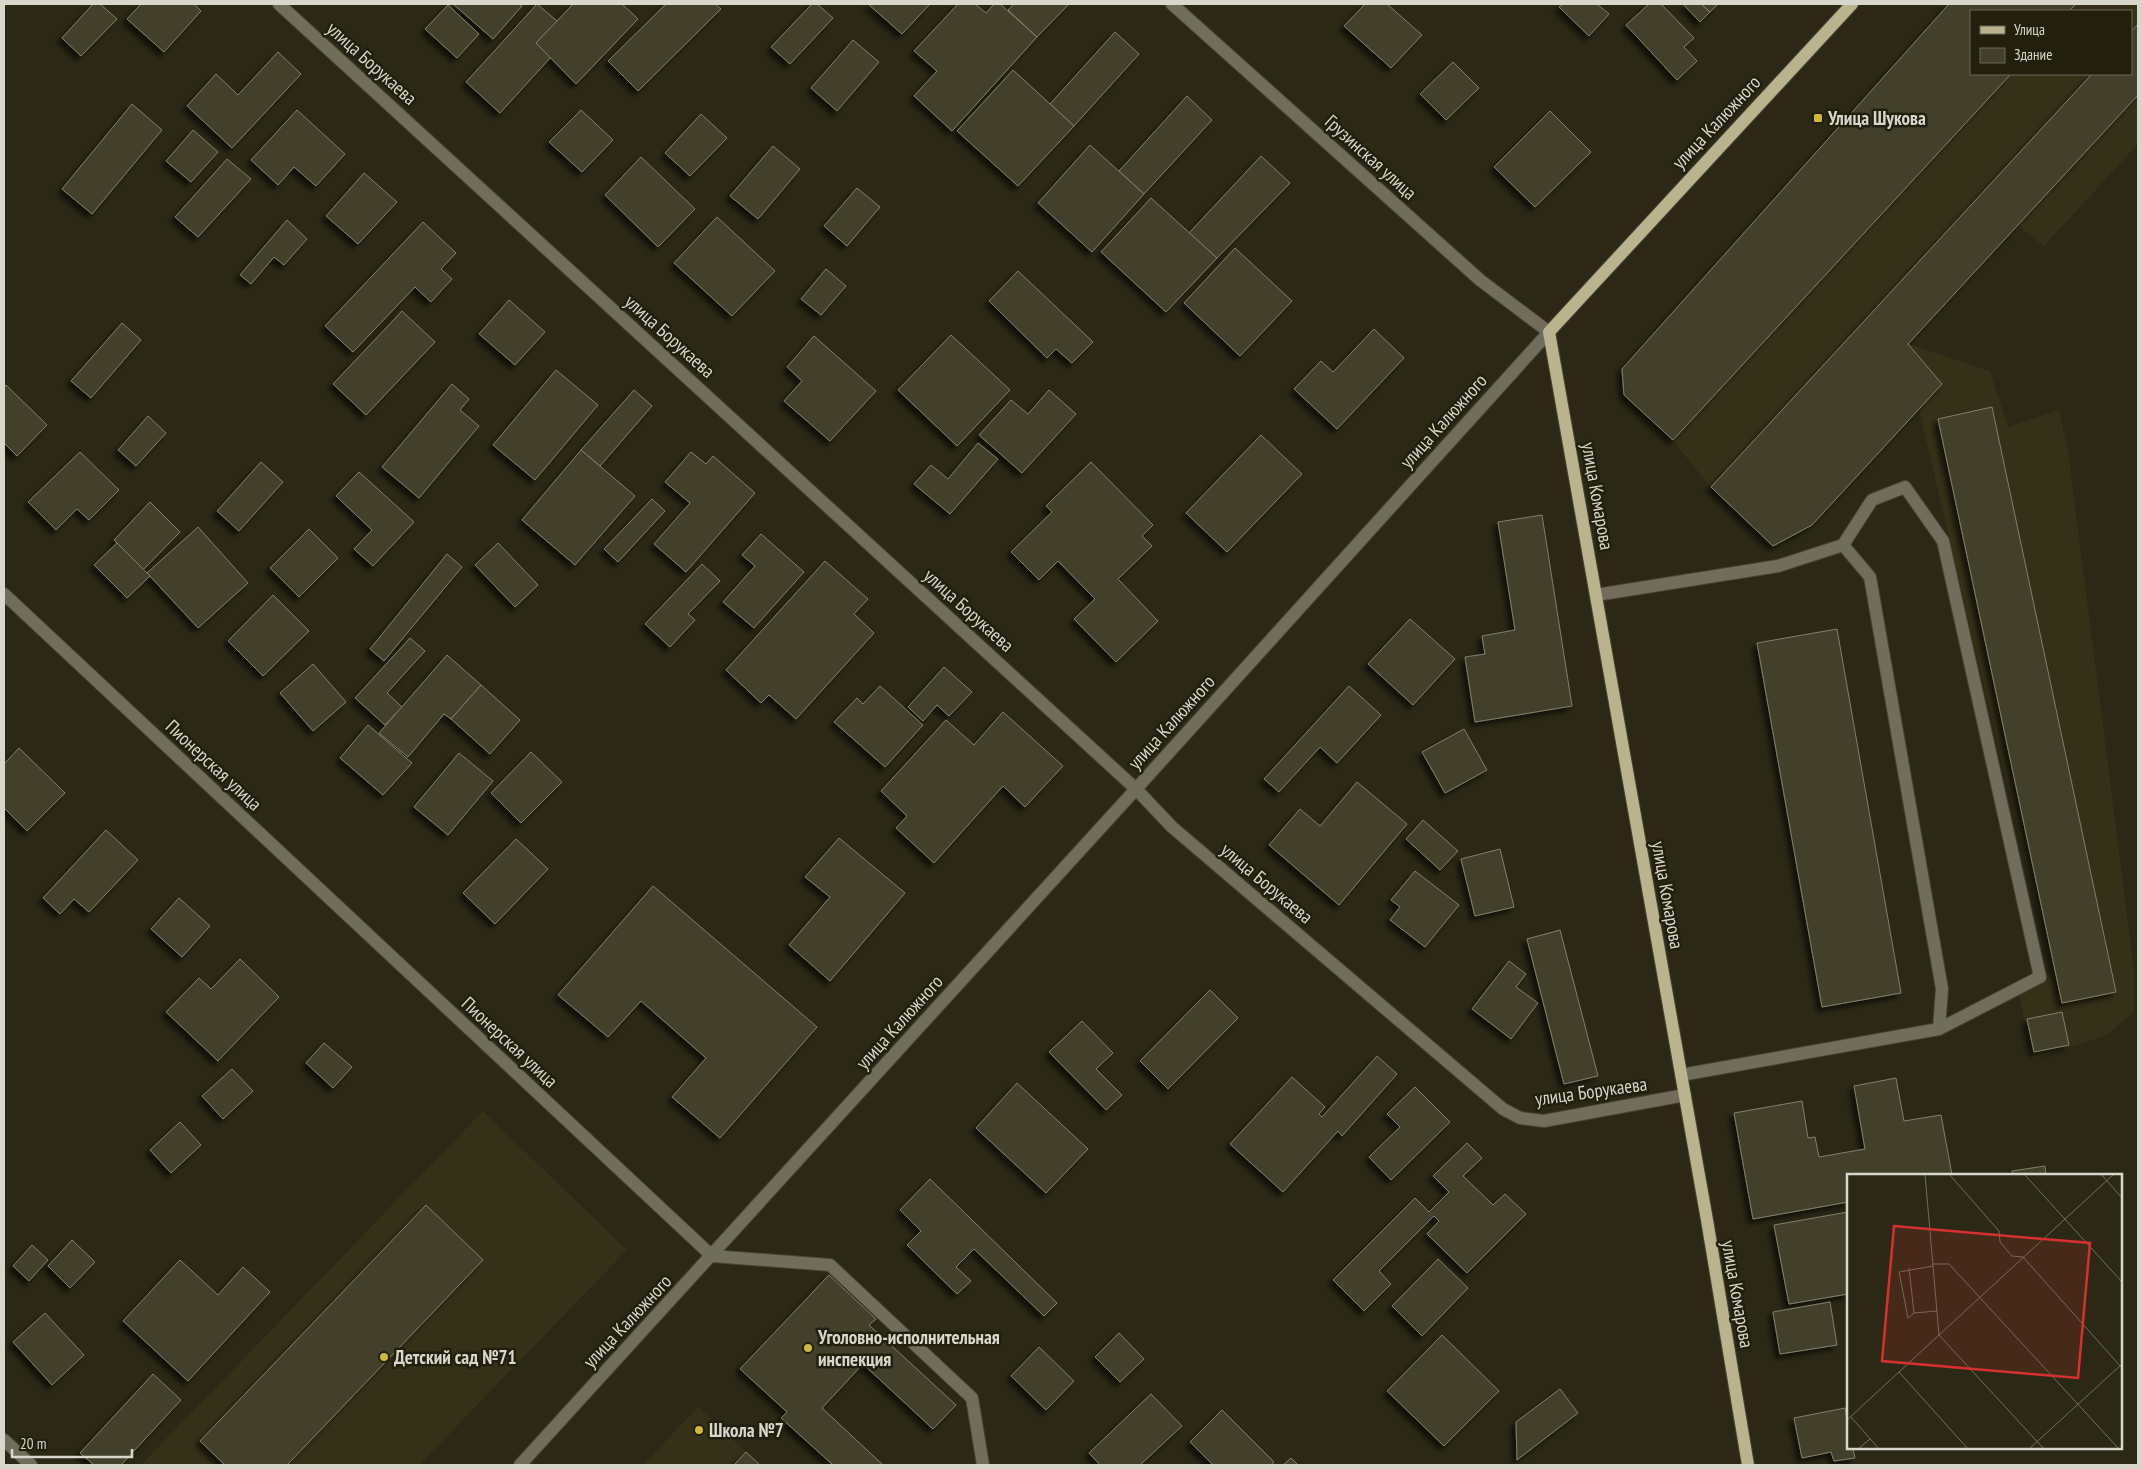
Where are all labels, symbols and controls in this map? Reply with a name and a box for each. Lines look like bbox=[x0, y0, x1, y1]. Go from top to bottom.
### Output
legend bbox=[1970, 10, 2132, 75]
street label: улица Борукаева bbox=[322, 16, 422, 110]
text: Улица bbox=[2014, 20, 2045, 39]
text: Здание bbox=[2014, 45, 2052, 64]
street label: улица Калюжного bbox=[1667, 70, 1765, 174]
place label: Улица Шукова bbox=[1827, 106, 1926, 130]
street label: Грузинская улица bbox=[1320, 109, 1422, 205]
marker: Улица Шукова bbox=[1812, 112, 1824, 124]
street label: улица Борукаева bbox=[620, 289, 720, 383]
street label: улица Калюжного bbox=[1394, 369, 1492, 473]
street label: улица Комарова bbox=[1577, 440, 1619, 552]
street label: улица Борукаева bbox=[919, 563, 1019, 657]
street label: улица Калюжного bbox=[1122, 670, 1220, 774]
street label: Пионерская улица bbox=[161, 714, 267, 816]
street label: улица Борукаева bbox=[1216, 838, 1318, 928]
street label: улица Комарова bbox=[1647, 839, 1689, 951]
street label: улица Калюжного bbox=[850, 970, 948, 1074]
street label: Пионерская улица bbox=[457, 991, 563, 1093]
street label: улица Борукаева bbox=[1533, 1071, 1649, 1111]
inset map bbox=[1847, 1174, 2122, 1449]
street label: улица Комарова bbox=[1717, 1238, 1759, 1350]
street label: улица Калюжного bbox=[578, 1269, 676, 1373]
place label: Уголовно-исполнительная инспекция bbox=[817, 1325, 1000, 1371]
marker: Уголовно-исполнительная инспекция bbox=[802, 1342, 814, 1354]
place label: Детский сад №71 bbox=[394, 1345, 517, 1369]
marker: Детский сад №71 bbox=[378, 1351, 390, 1363]
place label: Школа №7 bbox=[709, 1418, 784, 1442]
marker: Школа №7 bbox=[693, 1424, 705, 1436]
scale bar bbox=[12, 1426, 132, 1458]
text: 20 m bbox=[20, 1434, 46, 1453]

